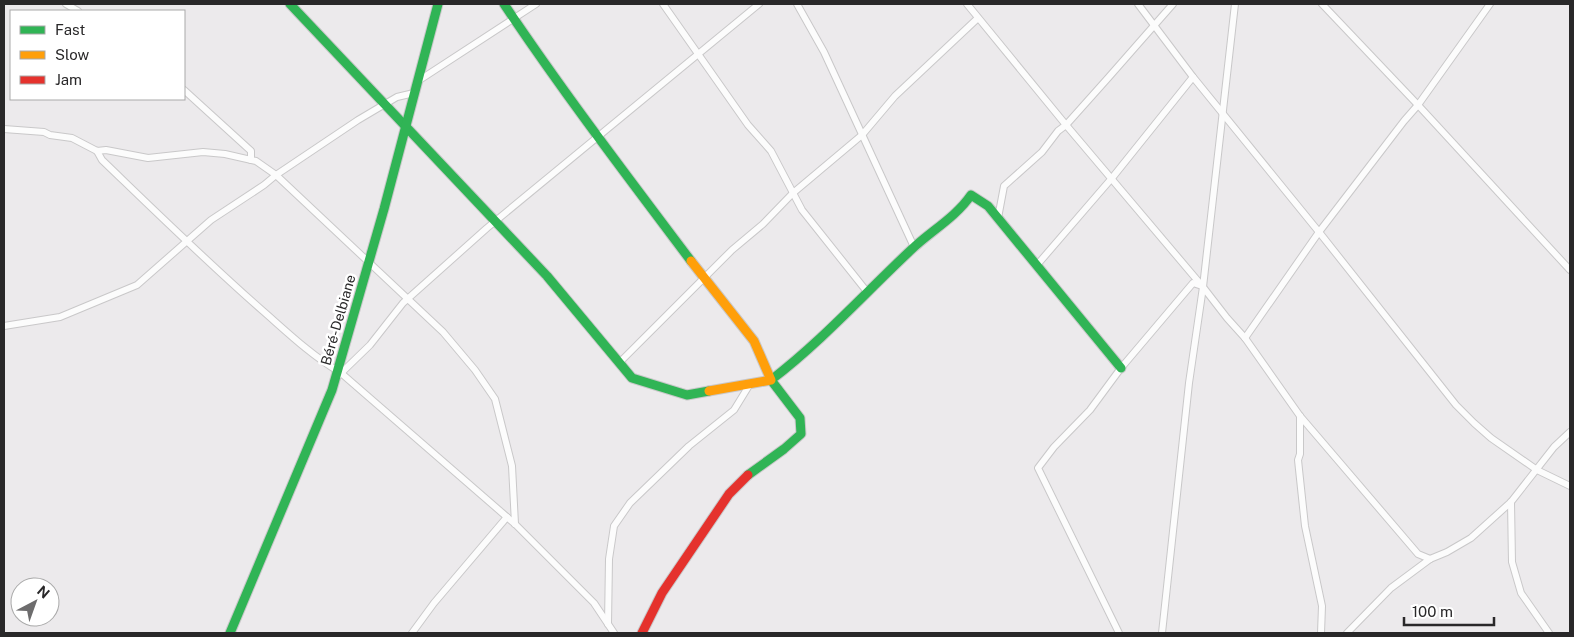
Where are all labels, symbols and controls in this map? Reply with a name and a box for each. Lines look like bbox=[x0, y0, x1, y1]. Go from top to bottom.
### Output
legend bbox=[10, 10, 185, 100]
text: Fast bbox=[55, 21, 85, 38]
text: Slow bbox=[55, 46, 90, 63]
text: Jam bbox=[55, 71, 82, 88]
street label: Béré-Delbiane bbox=[317, 273, 359, 367]
north arrow bbox=[10, 577, 60, 627]
text: N bbox=[34, 583, 53, 602]
scale bar bbox=[1404, 594, 1494, 626]
text: 100 m bbox=[1412, 603, 1453, 620]

